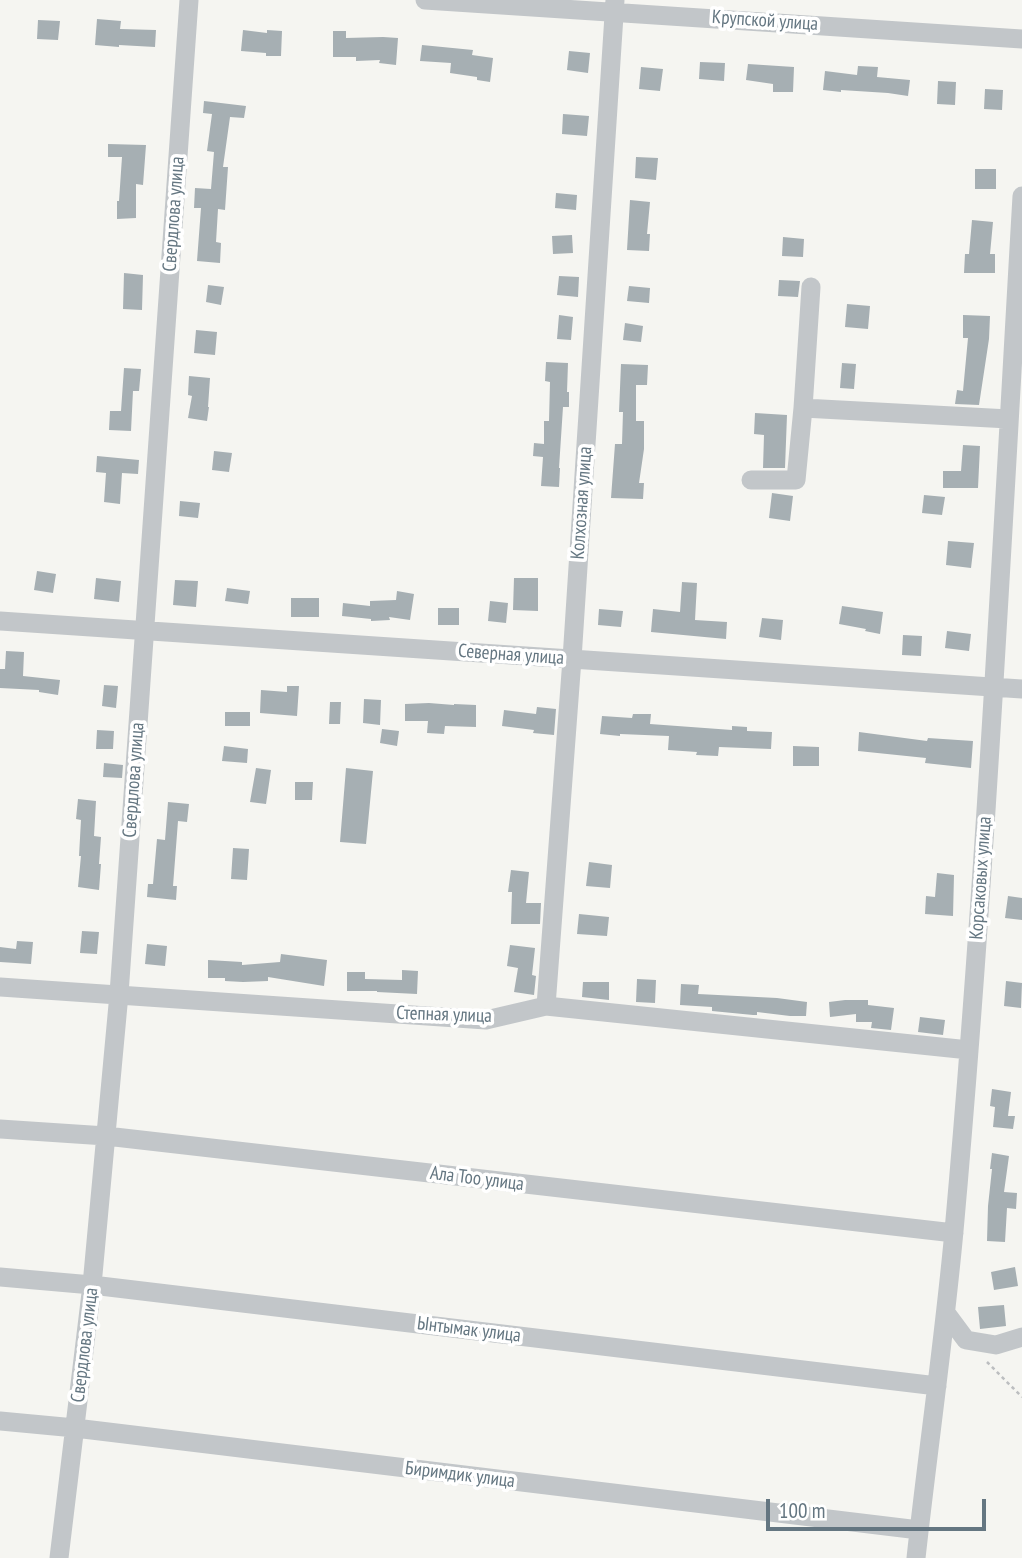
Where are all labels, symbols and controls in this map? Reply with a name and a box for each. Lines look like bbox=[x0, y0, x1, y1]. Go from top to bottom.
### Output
street label: Крупской улица bbox=[711, 6, 819, 36]
street label: Свердлова улица bbox=[159, 156, 189, 272]
street label: Колхозная улица bbox=[567, 446, 597, 560]
street label: Северная улица bbox=[457, 640, 565, 670]
street label: Свердлова улица bbox=[119, 722, 149, 838]
street label: Корсаковых улица bbox=[965, 816, 997, 940]
street label: Степная улица bbox=[396, 1002, 492, 1028]
street label: Ала Тоо улица bbox=[429, 1162, 525, 1196]
street label: Свердлова улица bbox=[67, 1286, 103, 1404]
street label: Ынтымак улица bbox=[416, 1312, 522, 1348]
street label: Биримдик улица bbox=[404, 1457, 516, 1493]
scale bar bbox=[770, 1484, 990, 1528]
text: 100 m bbox=[779, 1497, 825, 1524]

